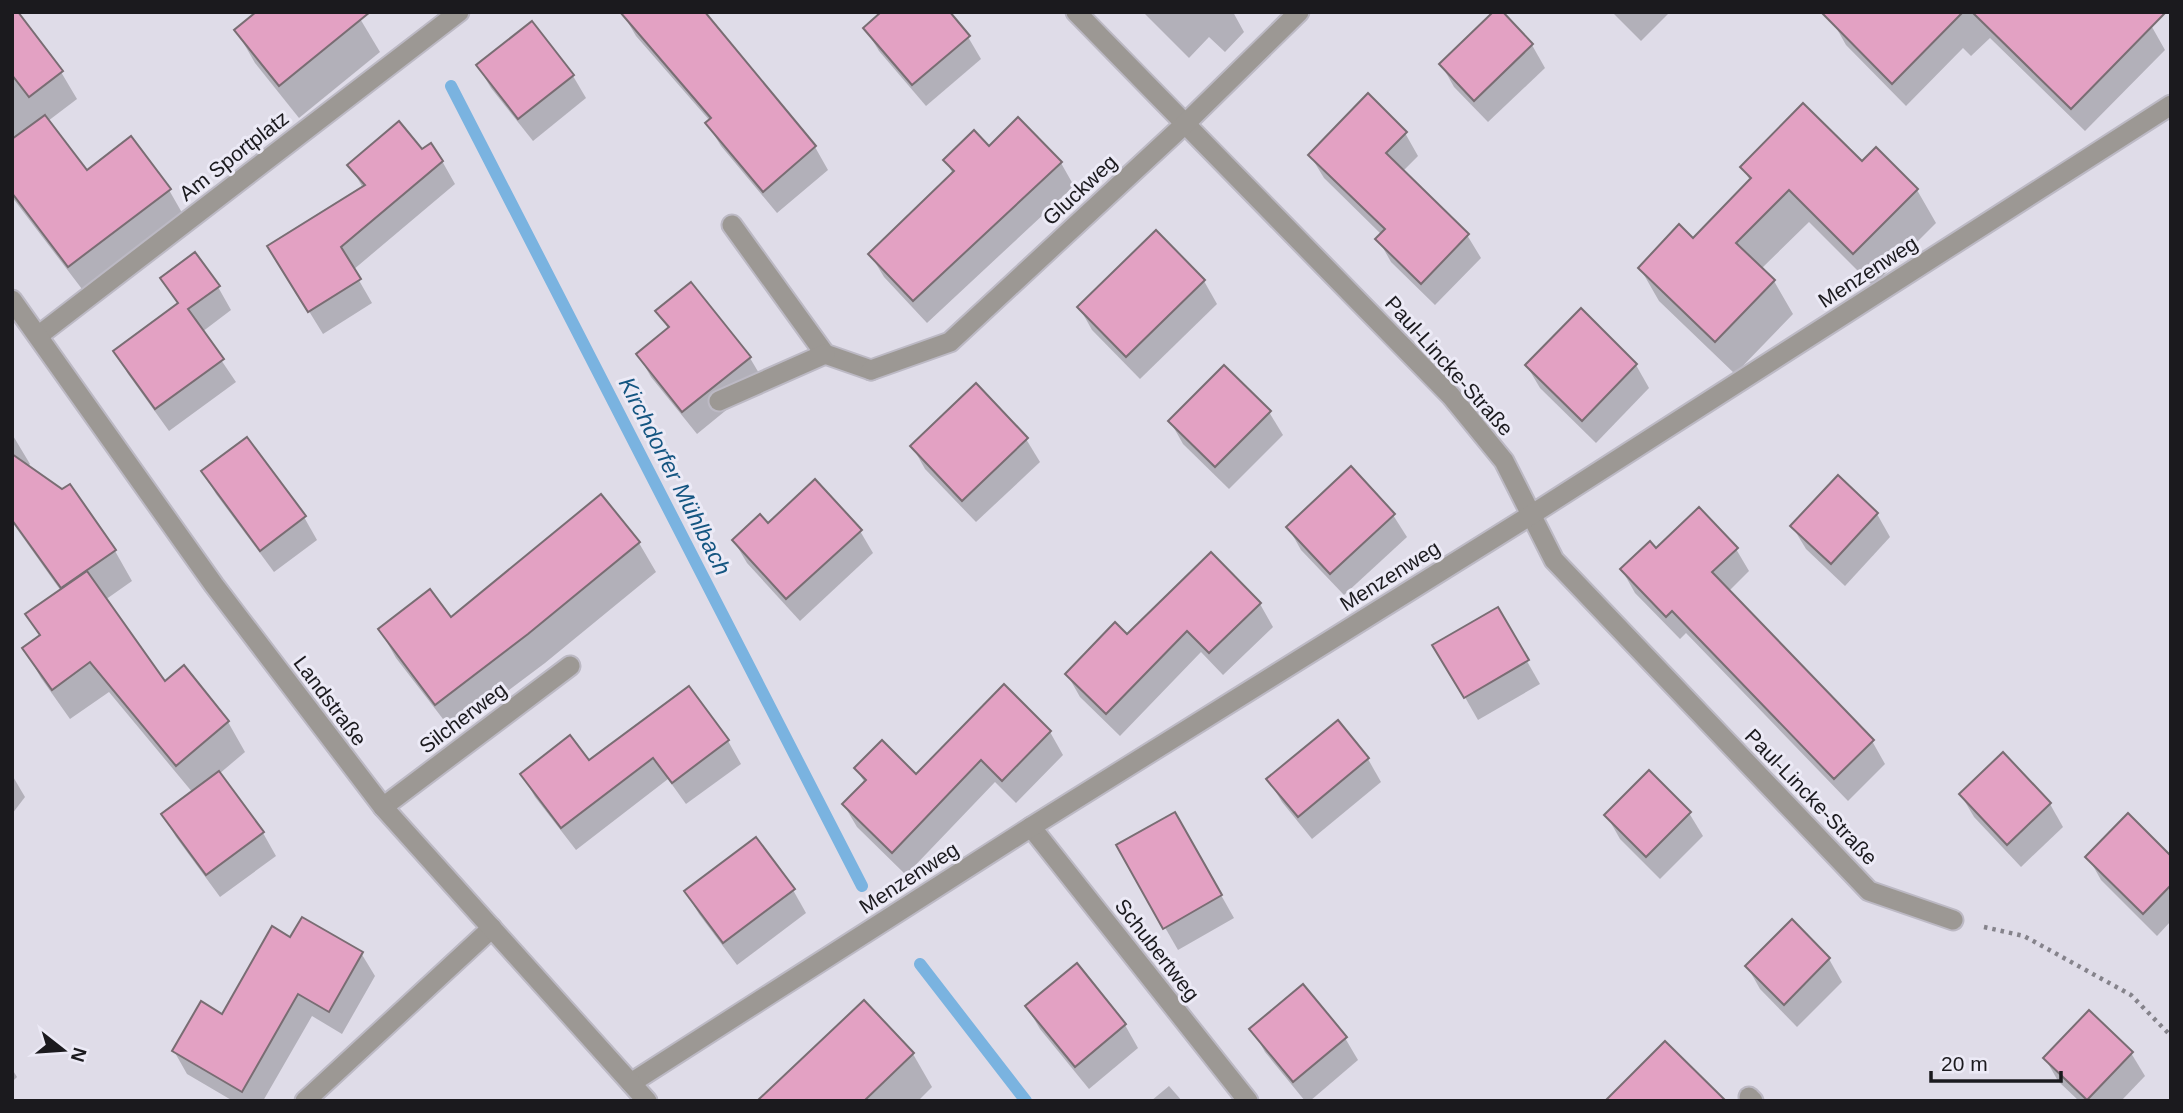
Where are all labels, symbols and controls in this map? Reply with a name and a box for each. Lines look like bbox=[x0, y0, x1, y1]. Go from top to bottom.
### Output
street label: Am Sportplatz bbox=[175, 106, 293, 205]
street label: Gluckweg bbox=[1038, 150, 1121, 229]
street label: Menzenweg bbox=[1814, 231, 1921, 312]
street label: Paul-Lincke-Straße bbox=[1381, 291, 1518, 440]
water label: Kirchdorfer Mühlbach bbox=[614, 373, 736, 579]
street label: Menzenweg bbox=[1336, 536, 1444, 615]
street label: Landstraße bbox=[289, 651, 372, 750]
street label: Silcherweg bbox=[415, 678, 511, 758]
street label: Paul-Lincke-Straße bbox=[1741, 724, 1882, 869]
street label: Menzenweg bbox=[855, 837, 962, 918]
street label: Schubertweg bbox=[1111, 894, 1204, 1005]
north arrow bbox=[28, 1015, 98, 1085]
scale bar bbox=[1931, 1040, 2060, 1084]
text: N bbox=[67, 1045, 91, 1064]
text: 20 m bbox=[1941, 1052, 1988, 1075]

